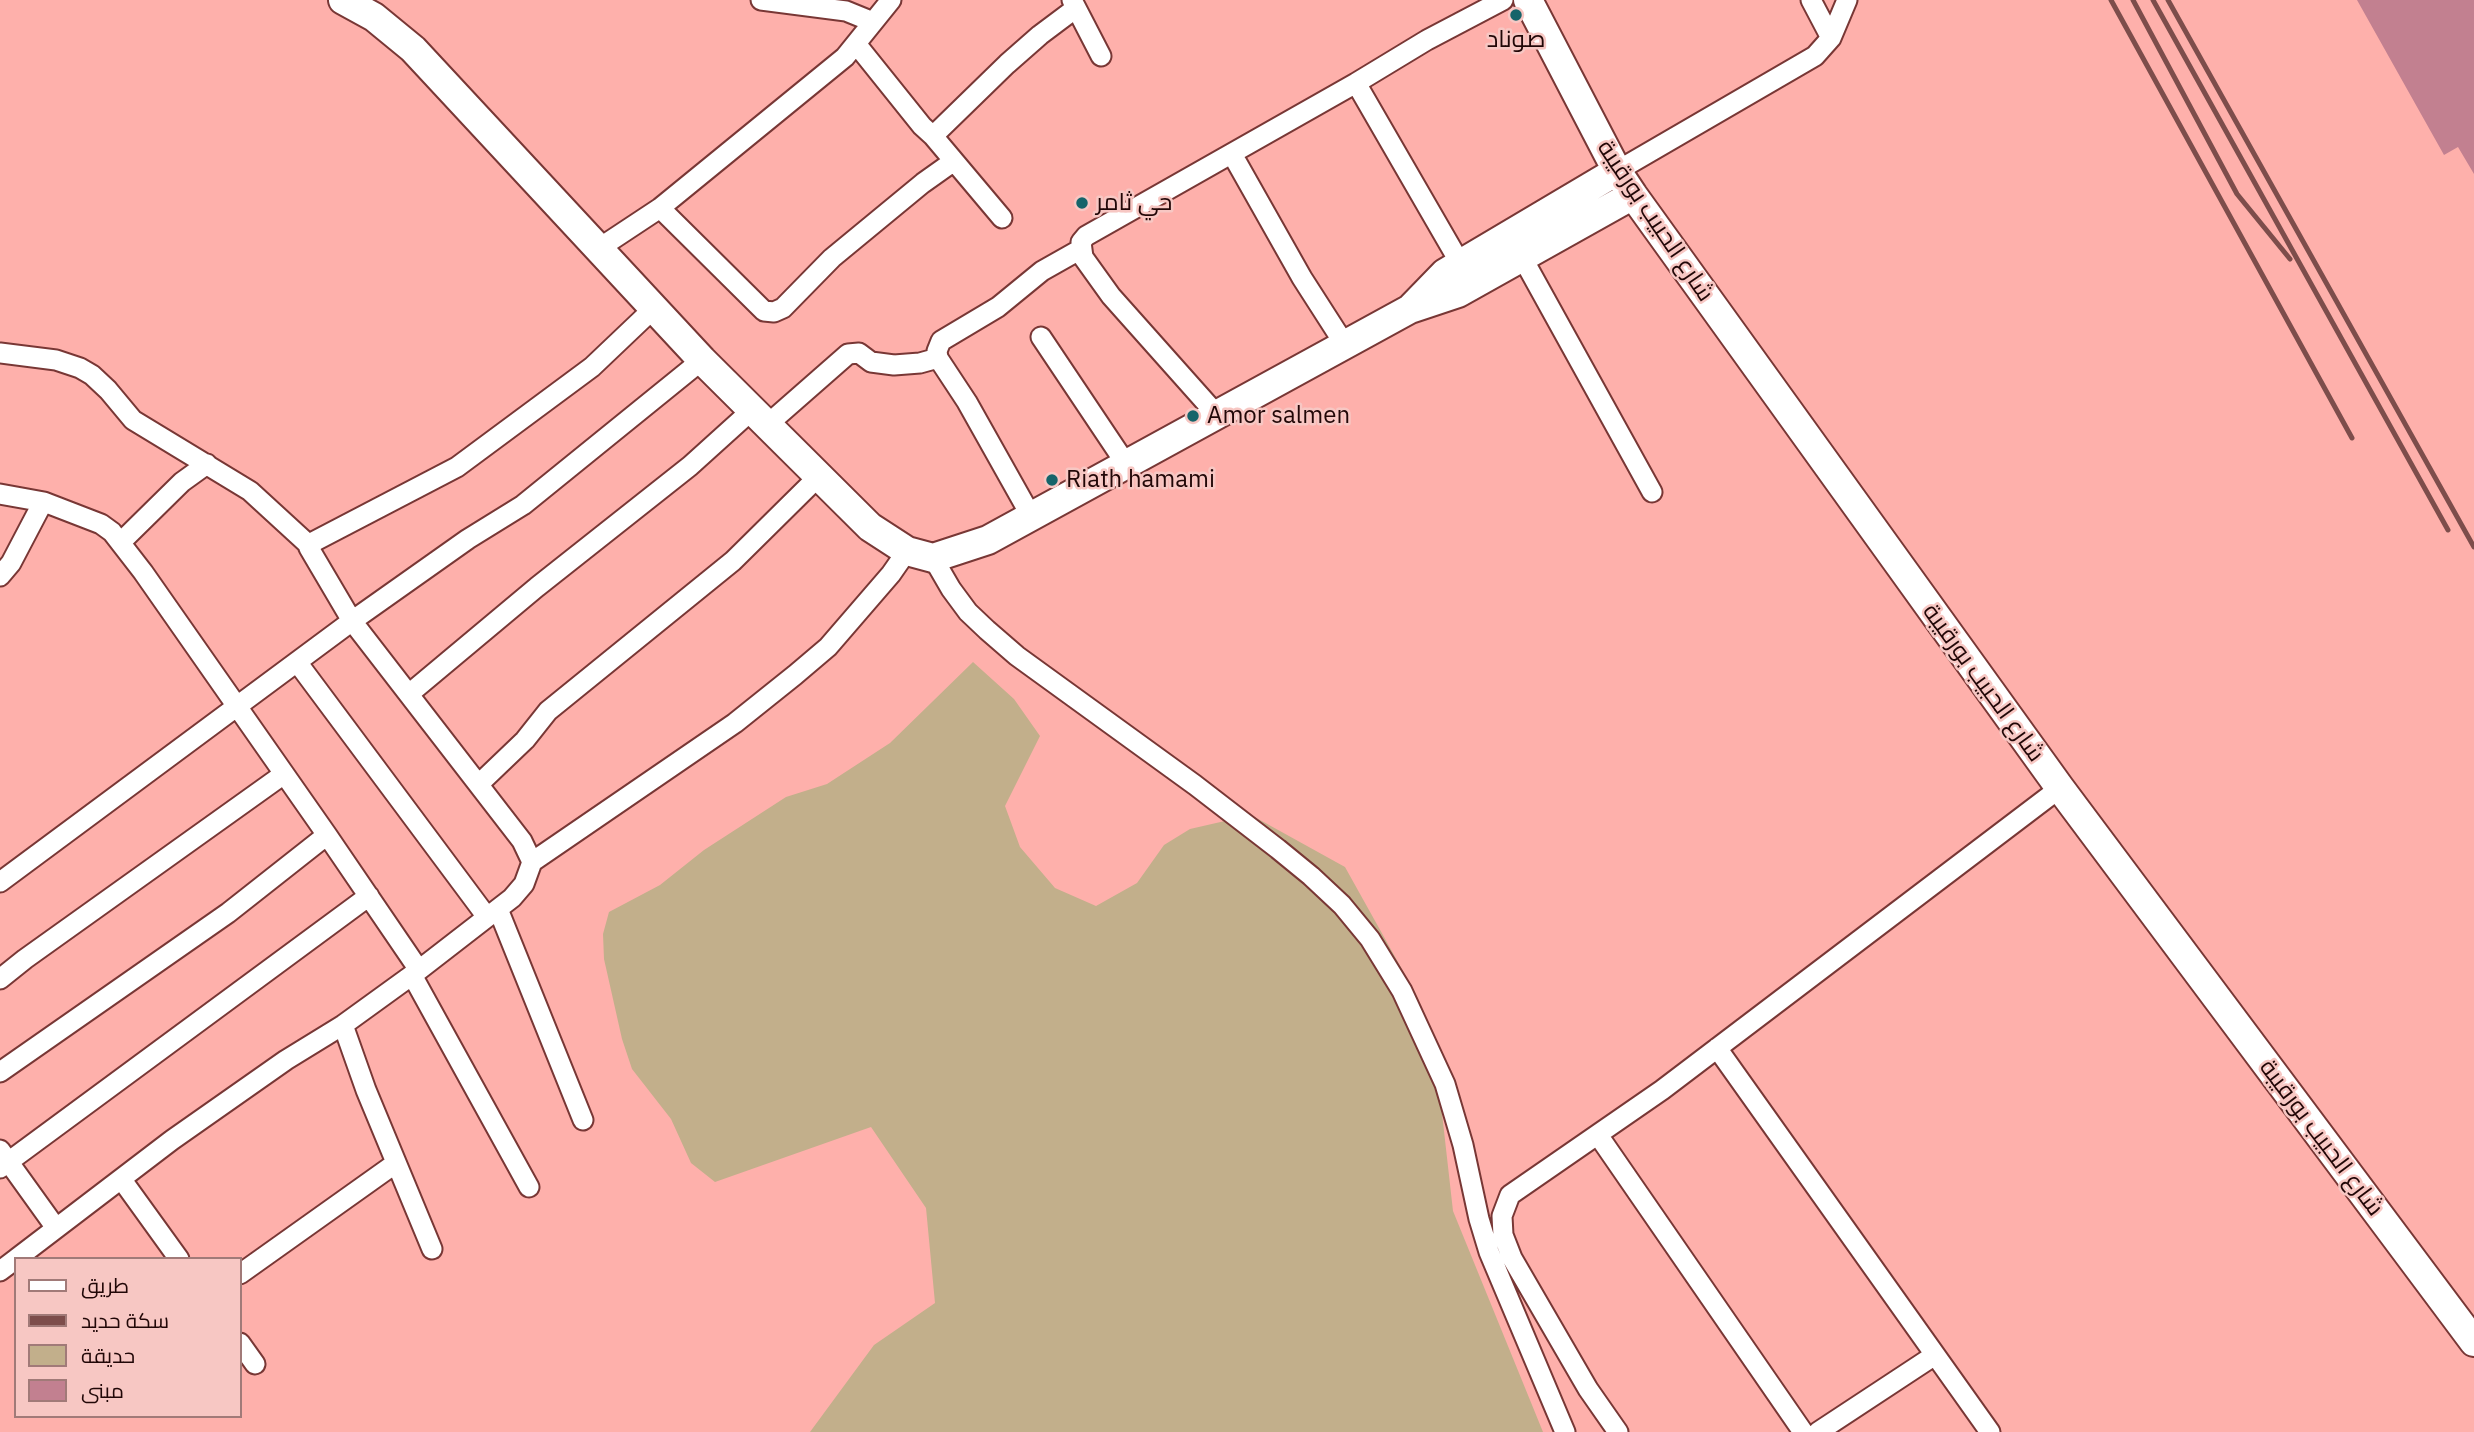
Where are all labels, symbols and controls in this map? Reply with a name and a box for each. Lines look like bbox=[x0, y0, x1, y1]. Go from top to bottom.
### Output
marker: صوناد bbox=[1508, 7, 1524, 23]
place label: صوناد bbox=[1487, 26, 1545, 54]
street label: شارع الحبيب بورقيبة bbox=[1590, 135, 1720, 307]
place label: حي ثامر bbox=[1096, 189, 1172, 217]
marker: حي ثامر bbox=[1074, 195, 1090, 211]
place label: Amor salmen bbox=[1207, 402, 1350, 430]
marker: Amor salmen bbox=[1185, 408, 1201, 424]
place label: Riath hamami bbox=[1066, 466, 1215, 494]
marker: Riath hamami bbox=[1044, 472, 1060, 488]
street label: شارع الحبيب بورقيبة bbox=[1916, 598, 2050, 768]
street label: شارع الحبيب بورقيبة bbox=[2253, 1054, 2389, 1222]
legend bbox=[14, 1257, 242, 1418]
text: طريق bbox=[81, 1271, 129, 1299]
text: سكة حديد bbox=[81, 1306, 169, 1334]
text: حديقة bbox=[81, 1341, 135, 1369]
text: مبنى bbox=[81, 1376, 124, 1404]

